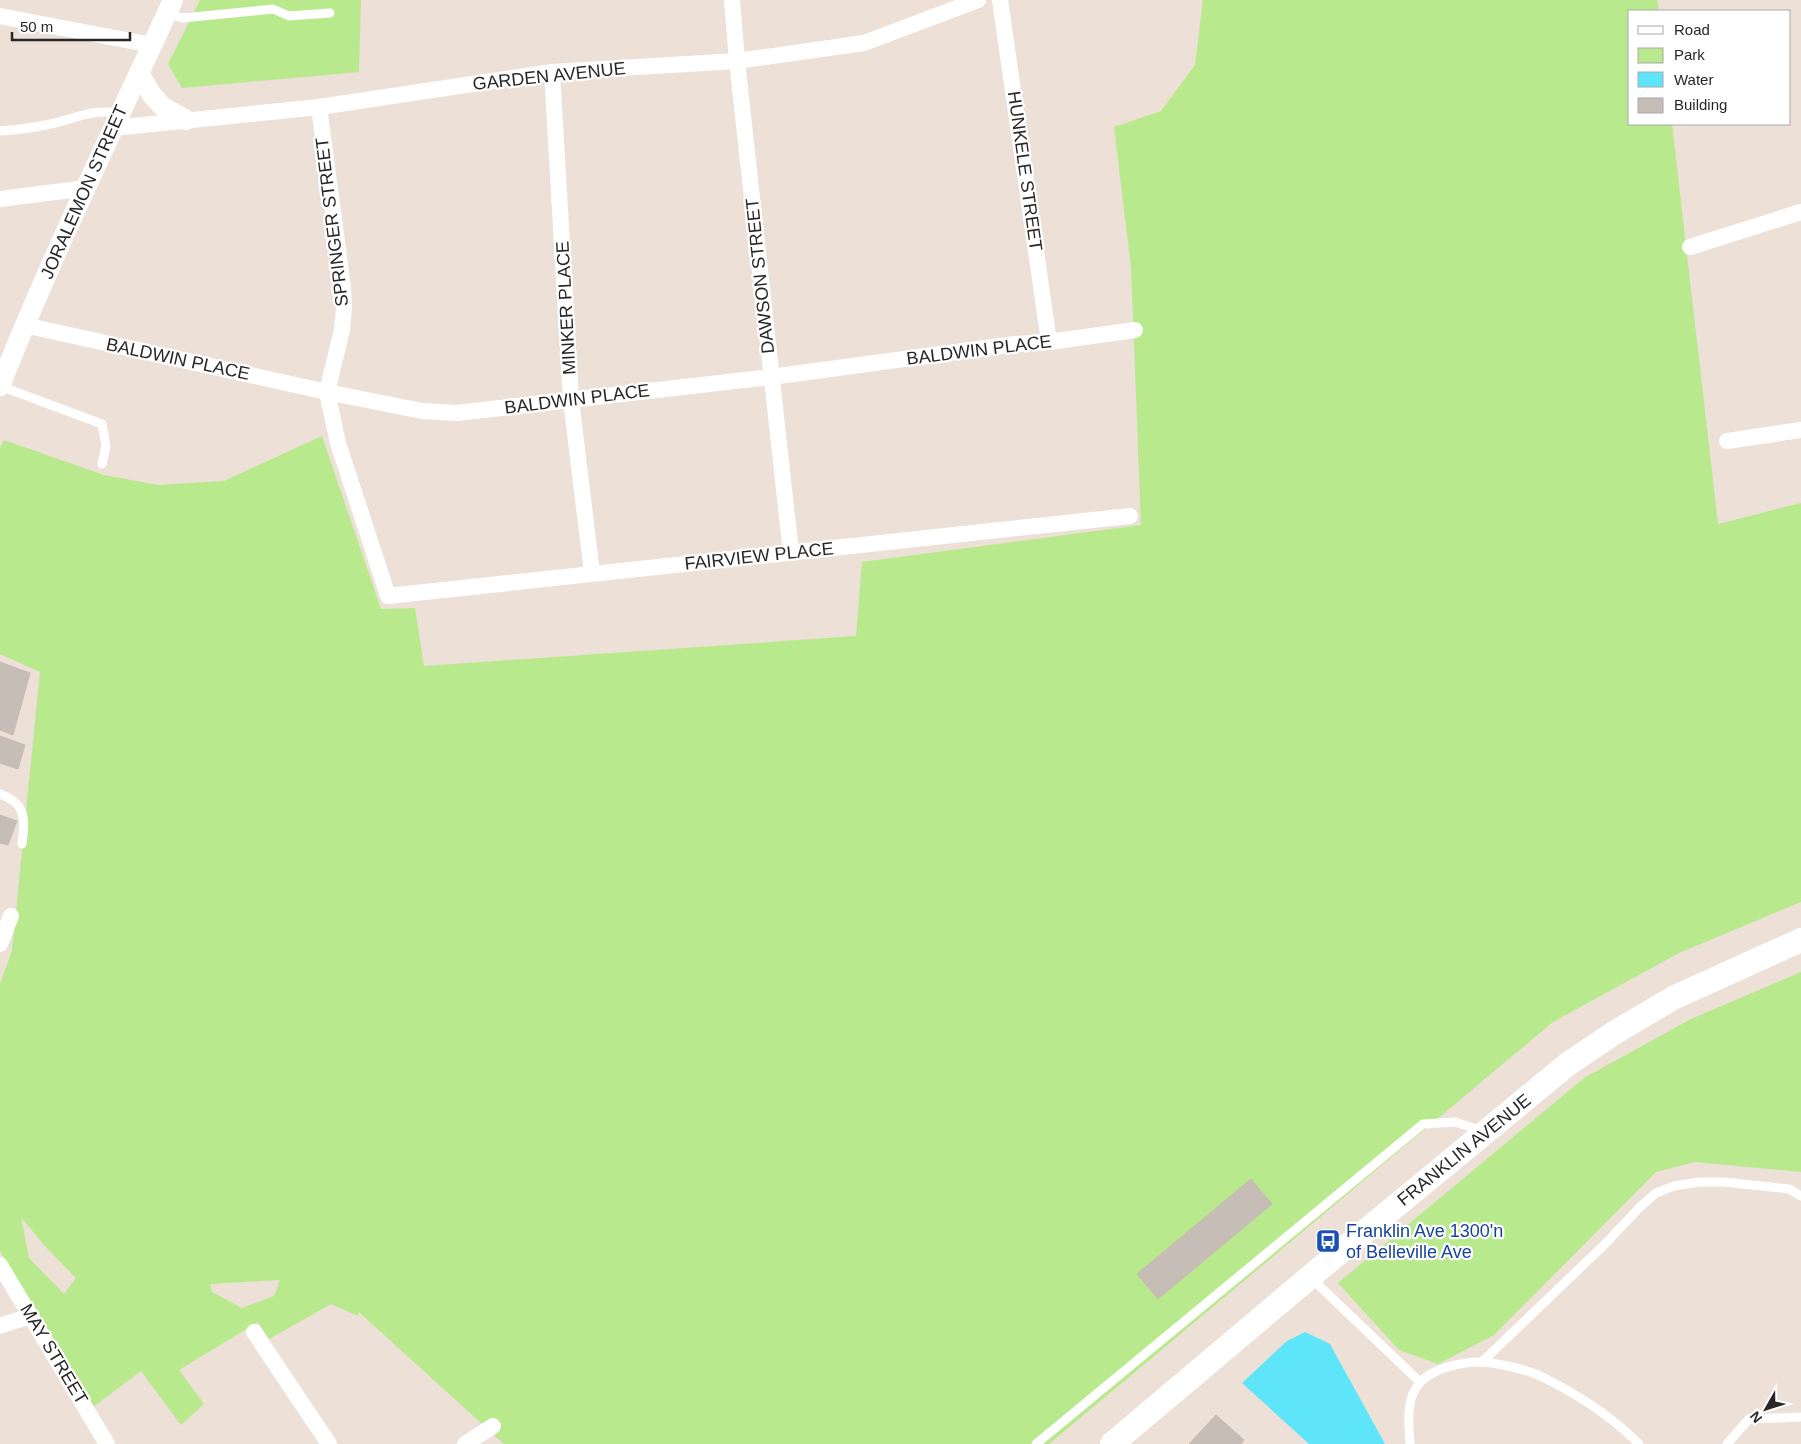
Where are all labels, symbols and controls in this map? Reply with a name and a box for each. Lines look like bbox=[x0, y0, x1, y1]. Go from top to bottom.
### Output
scale bar bbox=[12, 10, 130, 42]
legend bbox=[1628, 10, 1791, 125]
text: 50 m bbox=[20, 18, 53, 35]
text: Road bbox=[1674, 21, 1710, 38]
text: Park bbox=[1674, 46, 1705, 63]
street label: GARDEN AVENUE bbox=[472, 58, 626, 94]
text: Water bbox=[1674, 71, 1713, 88]
street label: HUNKELE STREET bbox=[1004, 90, 1046, 252]
text: Building bbox=[1674, 96, 1727, 113]
street label: JORALEMON STREET bbox=[37, 102, 131, 282]
street label: SPRINGER STREET bbox=[312, 136, 352, 308]
street label: DAWSON STREET bbox=[742, 197, 778, 355]
street label: MINKER PLACE bbox=[553, 241, 579, 375]
street label: BALDWIN PLACE bbox=[905, 331, 1053, 369]
street label: BALDWIN PLACE bbox=[104, 334, 252, 384]
street label: BALDWIN PLACE bbox=[503, 380, 651, 418]
street label: FAIRVIEW PLACE bbox=[684, 538, 834, 574]
street label: FRANKLIN AVENUE bbox=[1393, 1090, 1535, 1210]
place label: Franklin Ave 1300'n of Belleville Ave bbox=[1346, 1221, 1503, 1262]
bus stop icon: Franklin Ave 1300'n of Belleville Ave bbox=[1315, 1228, 1341, 1254]
street label: MAY STREET bbox=[16, 1300, 92, 1408]
north arrow bbox=[1741, 1384, 1791, 1434]
text: N bbox=[1746, 1408, 1765, 1426]

